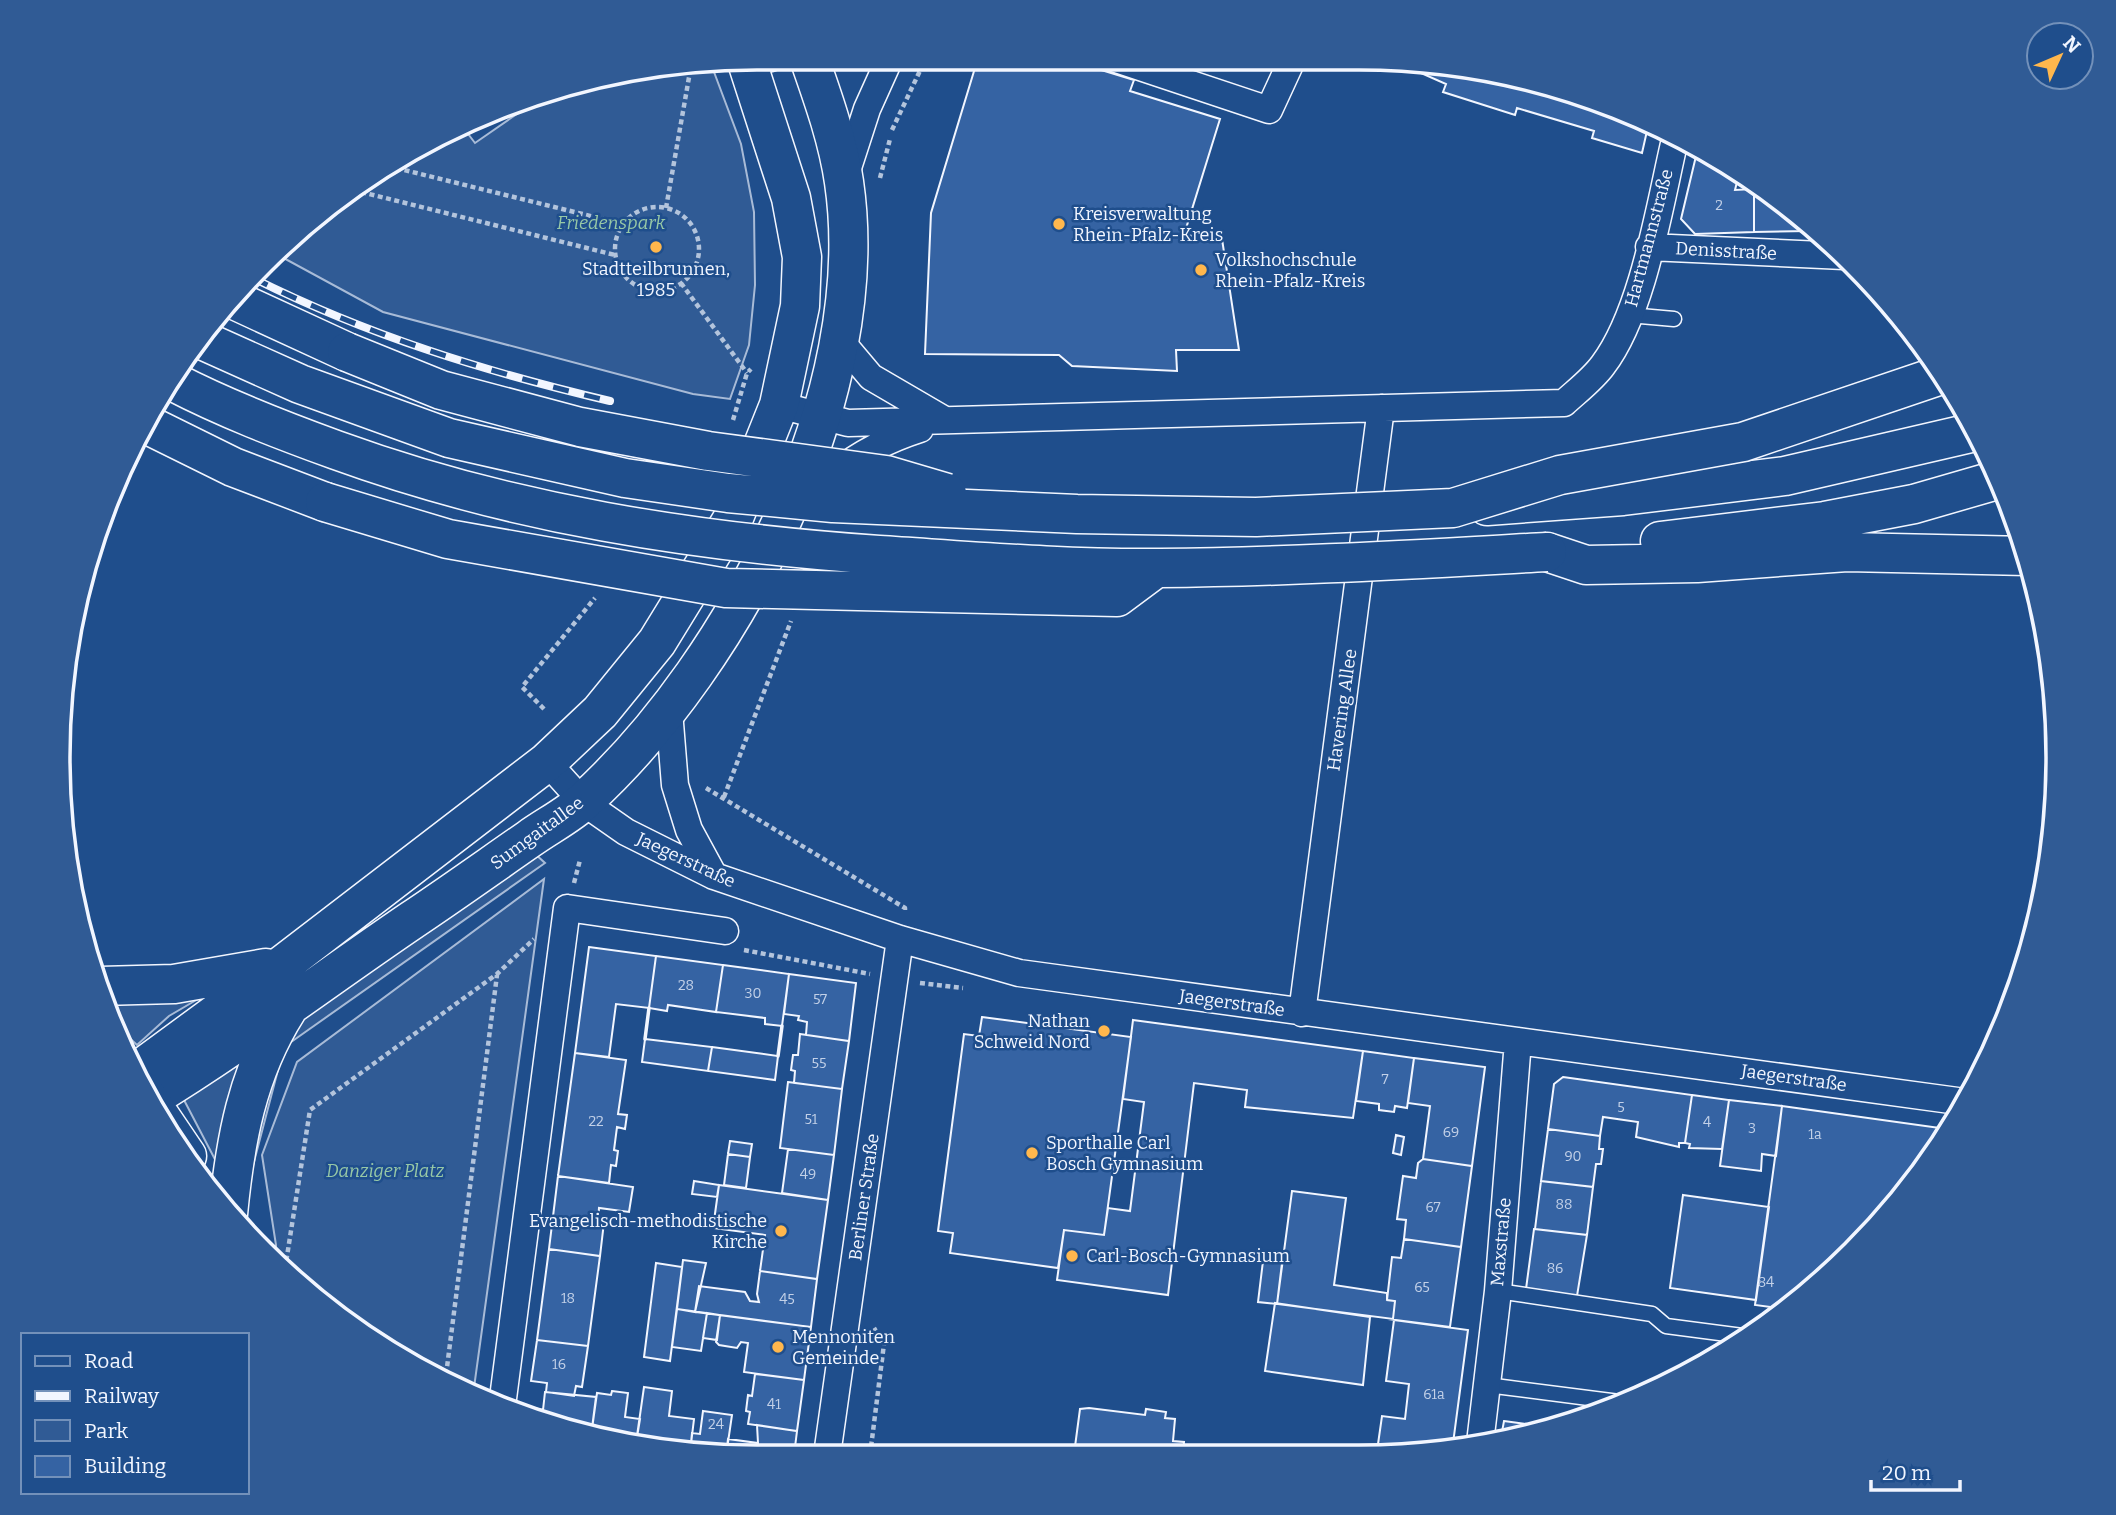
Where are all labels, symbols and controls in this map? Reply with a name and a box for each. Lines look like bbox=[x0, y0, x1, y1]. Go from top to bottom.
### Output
north arrow bbox=[2025, 21, 2095, 91]
text: N bbox=[2059, 31, 2085, 58]
street label: Hartmannstraße bbox=[1620, 167, 1678, 309]
house number: 2 bbox=[1715, 197, 1723, 214]
place label: Kreisverwaltung Rhein-Pfalz-Kreis bbox=[1073, 203, 1223, 246]
park label: Friedenspark bbox=[557, 212, 665, 234]
marker: Kreisverwaltung Rhein-Pfalz-Kreis bbox=[1051, 216, 1067, 232]
street label: Denisstraße bbox=[1675, 237, 1777, 265]
marker: Stadtteilbrunnen, 1985 bbox=[648, 239, 664, 255]
place label: Volkshochschule Rhein-Pfalz-Kreis bbox=[1215, 249, 1365, 292]
place label: Stadtteilbrunnen, 1985 bbox=[582, 258, 730, 301]
marker: Volkshochschule Rhein-Pfalz-Kreis bbox=[1193, 262, 1209, 278]
street label: Havering Allee bbox=[1323, 647, 1361, 773]
street label: Sumgaitallee bbox=[486, 792, 588, 874]
street label: Jaegerstraße bbox=[632, 827, 739, 892]
house number: 28 bbox=[678, 977, 694, 994]
house number: 30 bbox=[745, 985, 761, 1002]
street label: Jaegerstraße bbox=[1177, 985, 1286, 1021]
house number: 57 bbox=[813, 991, 827, 1008]
place label: Nathan Schweid Nord bbox=[974, 1010, 1091, 1053]
marker: Nathan Schweid Nord bbox=[1096, 1023, 1112, 1039]
house number: 55 bbox=[812, 1055, 826, 1072]
street label: Jaegerstraße bbox=[1739, 1060, 1848, 1096]
house number: 7 bbox=[1381, 1071, 1389, 1088]
house number: 5 bbox=[1617, 1099, 1625, 1116]
house number: 51 bbox=[805, 1111, 818, 1128]
house number: 22 bbox=[588, 1113, 604, 1130]
house number: 4 bbox=[1703, 1114, 1711, 1131]
house number: 3 bbox=[1748, 1120, 1756, 1137]
house number: 69 bbox=[1443, 1124, 1459, 1141]
house number: 1a bbox=[1808, 1126, 1822, 1143]
street label: Berliner Straße bbox=[844, 1132, 884, 1262]
place label: Sporthalle Carl Bosch Gymnasium bbox=[1046, 1132, 1203, 1175]
marker: Sporthalle Carl Bosch Gymnasium bbox=[1024, 1145, 1040, 1161]
house number: 90 bbox=[1564, 1148, 1582, 1165]
park label: Danziger Platz bbox=[326, 1160, 445, 1182]
house number: 49 bbox=[800, 1166, 816, 1183]
house number: 88 bbox=[1556, 1196, 1572, 1213]
street label: Maxstraße bbox=[1486, 1197, 1516, 1287]
house number: 67 bbox=[1425, 1199, 1441, 1216]
place label: Evangelisch-methodistische Kirche bbox=[529, 1210, 767, 1253]
marker: Evangelisch-methodistische Kirche bbox=[773, 1223, 789, 1239]
place label: Carl-Bosch-Gymnasium bbox=[1086, 1245, 1290, 1267]
marker: Carl-Bosch-Gymnasium bbox=[1064, 1248, 1080, 1264]
house number: 86 bbox=[1547, 1260, 1563, 1277]
house number: 84 bbox=[1758, 1274, 1774, 1291]
house number: 65 bbox=[1414, 1279, 1430, 1296]
house number: 18 bbox=[561, 1290, 575, 1307]
house number: 45 bbox=[779, 1291, 795, 1308]
place label: Mennoniten Gemeinde bbox=[792, 1326, 896, 1369]
legend bbox=[21, 1333, 248, 1494]
marker: Mennoniten Gemeinde bbox=[770, 1339, 786, 1355]
text: Road bbox=[84, 1348, 133, 1374]
house number: 16 bbox=[552, 1356, 566, 1373]
text: Railway bbox=[84, 1383, 160, 1409]
house number: 61a bbox=[1423, 1386, 1445, 1403]
house number: 41 bbox=[767, 1396, 781, 1413]
house number: 24 bbox=[708, 1416, 724, 1433]
text: Park bbox=[84, 1418, 128, 1444]
scale bar bbox=[1871, 1448, 1960, 1492]
text: Building bbox=[84, 1453, 167, 1479]
text: 20 m bbox=[1882, 1460, 1931, 1486]

